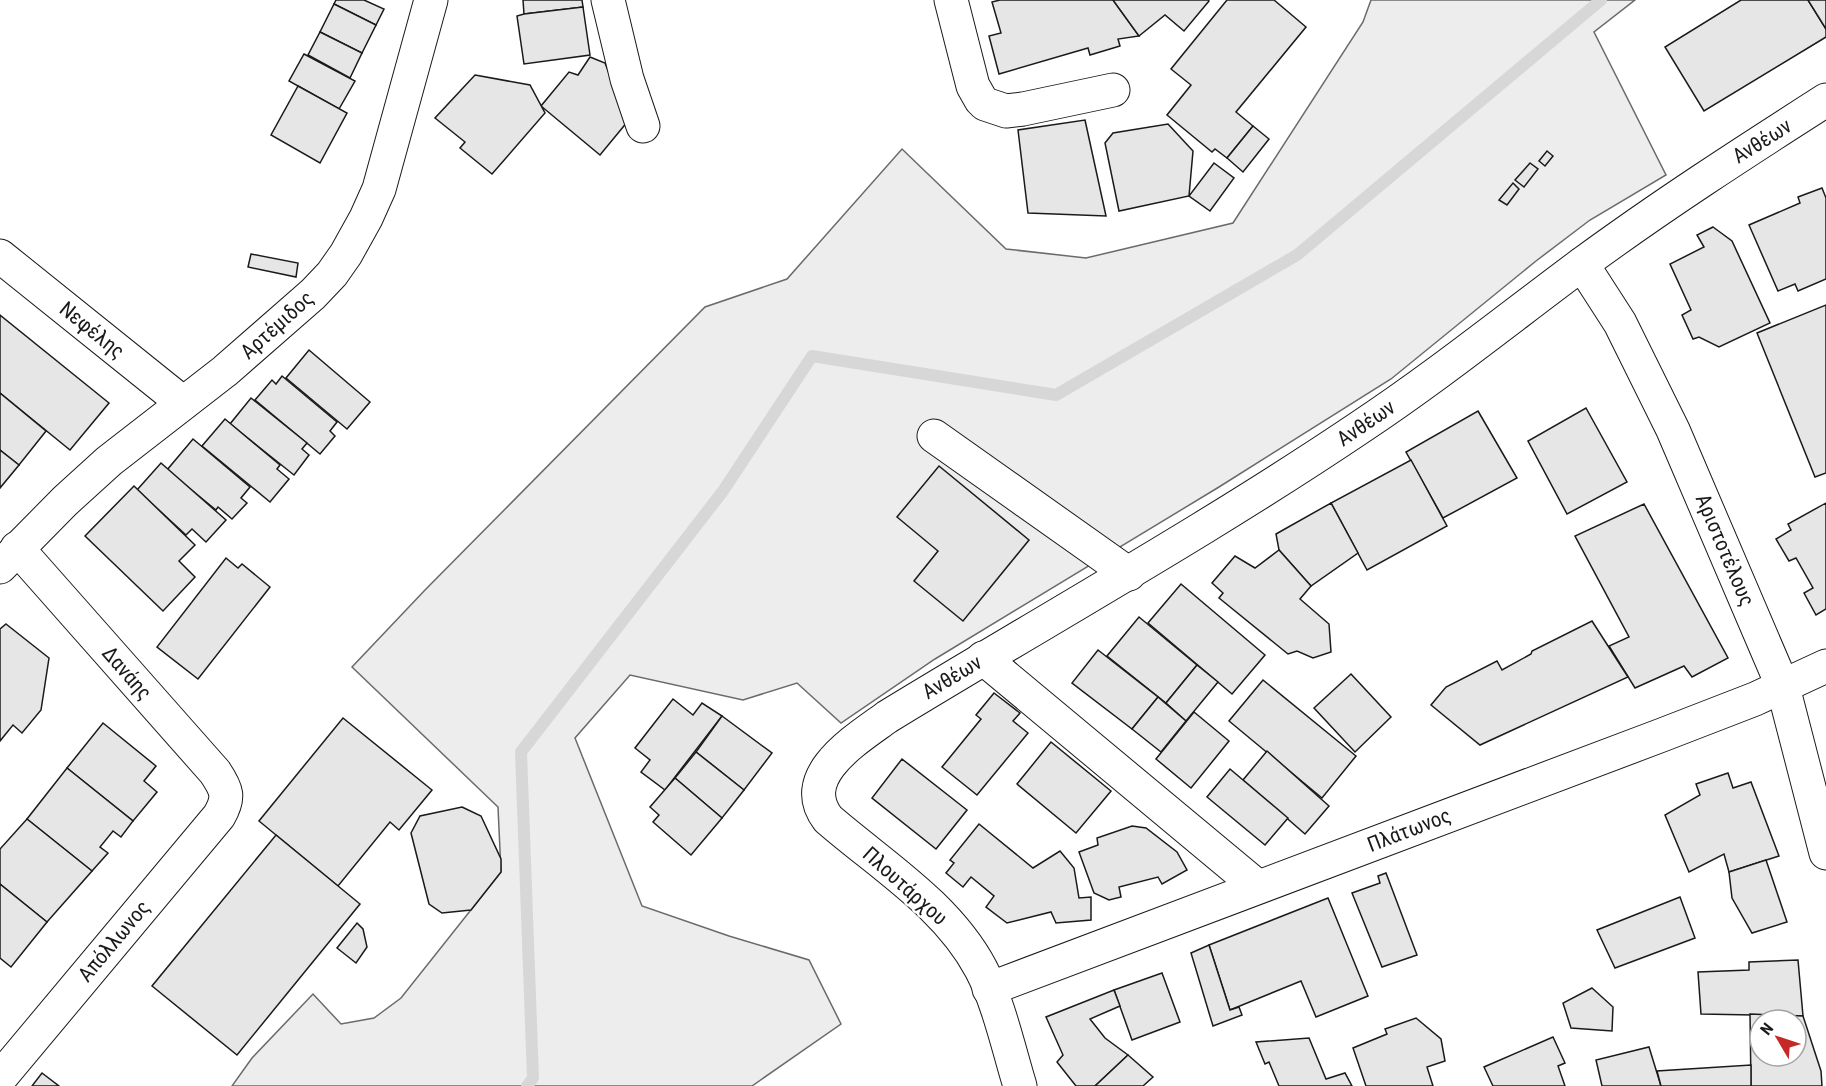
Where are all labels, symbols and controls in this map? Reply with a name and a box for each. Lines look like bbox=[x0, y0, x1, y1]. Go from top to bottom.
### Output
street label: Ανθέων bbox=[1728, 114, 1796, 168]
street label: Αρτέμιδος bbox=[236, 286, 318, 364]
street label: Νεφέλης bbox=[55, 297, 129, 363]
street label: Ανθέων bbox=[1332, 395, 1400, 451]
street label: Αριστοτέλους bbox=[1691, 490, 1759, 610]
street label: Δανάης bbox=[97, 641, 157, 705]
street label: Ανθέων bbox=[918, 650, 986, 704]
street label: Πλάτωνος bbox=[1364, 803, 1454, 857]
street label: Πλουτάρχου bbox=[858, 842, 952, 930]
street label: Απόλλωνος bbox=[73, 896, 155, 986]
north arrow bbox=[1748, 1008, 1808, 1068]
text: N bbox=[1756, 1019, 1777, 1039]

